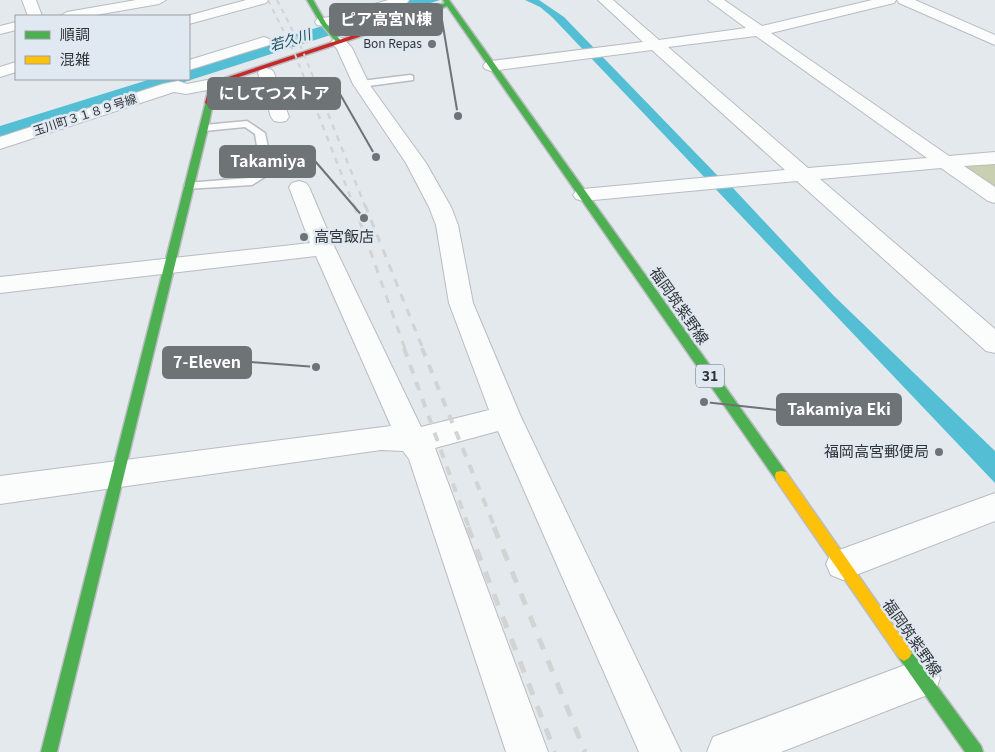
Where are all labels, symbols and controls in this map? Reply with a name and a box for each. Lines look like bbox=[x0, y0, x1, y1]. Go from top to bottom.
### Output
callout: ピア高宮N棟 bbox=[330, 4, 442, 35]
text: ピア高宮N棟 bbox=[340, 6, 432, 30]
legend bbox=[15, 15, 190, 80]
text: 順調 bbox=[60, 23, 90, 44]
water label: 若久川 bbox=[267, 23, 315, 55]
place label: Bon Repas bbox=[363, 34, 422, 51]
marker: Bon Repas bbox=[426, 38, 438, 50]
text: 混雑 bbox=[60, 48, 90, 69]
callout: にしてつストア bbox=[208, 78, 340, 109]
text: にしてつストア bbox=[218, 80, 330, 104]
street label: 玉川町３１８９号線 bbox=[31, 89, 139, 138]
callout: Takamiya bbox=[220, 146, 315, 177]
text: Takamiya bbox=[230, 148, 306, 172]
place label: 高宮飯店 bbox=[314, 225, 374, 246]
marker: 高宮飯店 bbox=[298, 231, 310, 243]
street label: 福岡筑紫野線 bbox=[646, 262, 715, 348]
callout: 7-Eleven bbox=[163, 347, 251, 378]
text: 7-Eleven bbox=[173, 349, 241, 373]
road number: 31 bbox=[696, 364, 724, 388]
callout: Takamiya Eki bbox=[777, 394, 901, 425]
text: Takamiya Eki bbox=[787, 396, 891, 420]
place label: 福岡高宮郵便局 bbox=[824, 440, 929, 461]
marker: 福岡高宮郵便局 bbox=[933, 446, 945, 458]
street label: 福岡筑紫野線 bbox=[879, 594, 948, 680]

